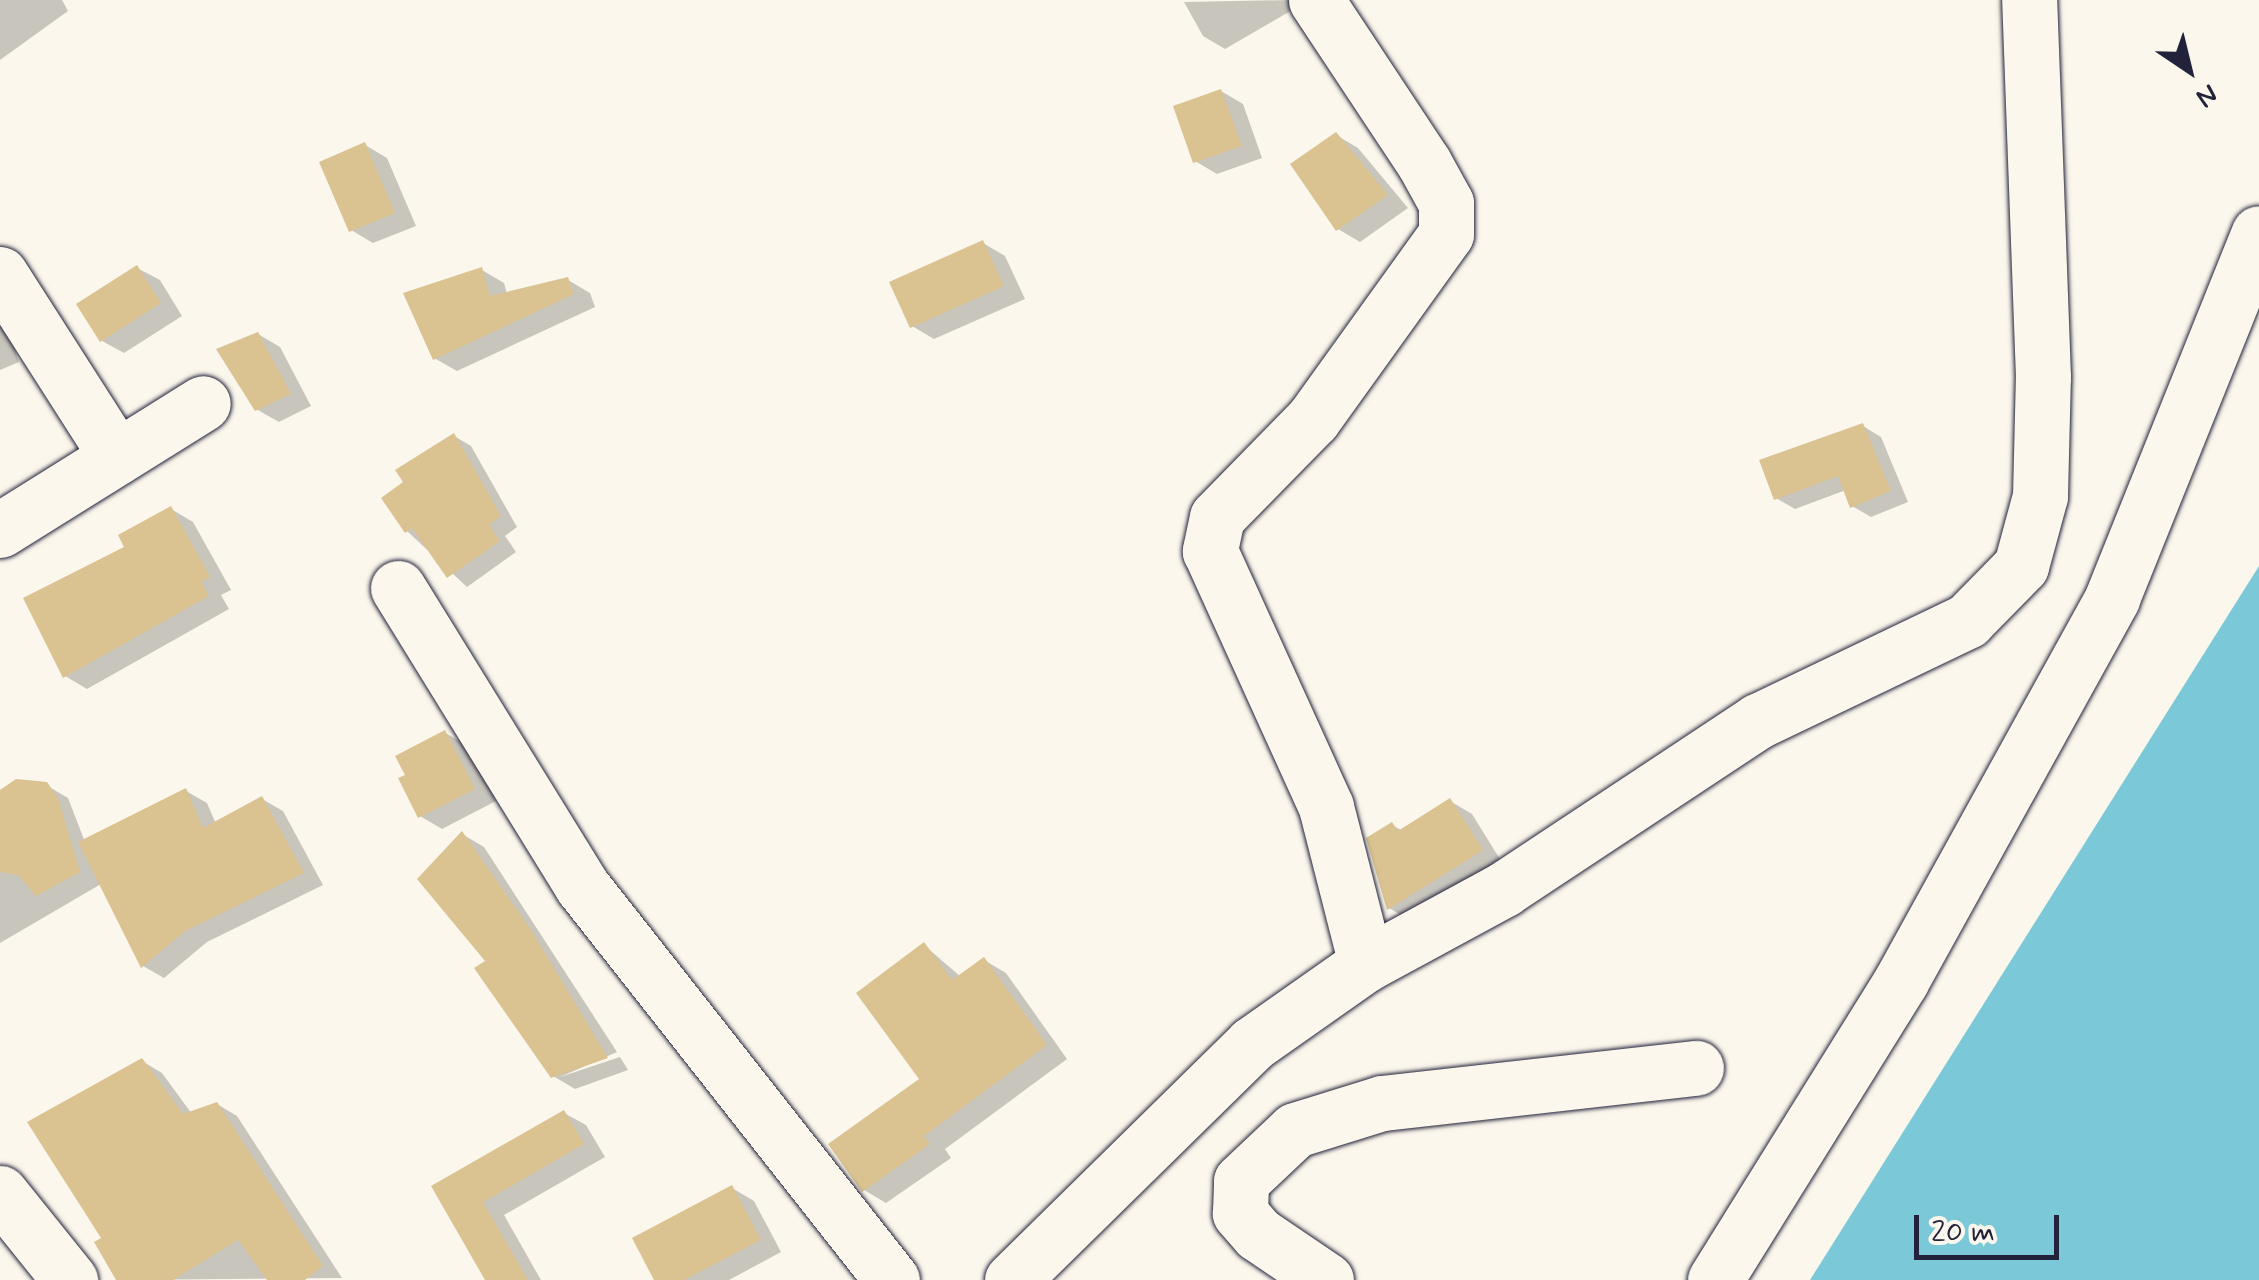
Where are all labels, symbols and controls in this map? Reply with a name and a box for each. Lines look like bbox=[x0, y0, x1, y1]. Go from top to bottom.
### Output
north arrow bbox=[2139, 20, 2239, 120]
text: N bbox=[2188, 74, 2225, 115]
scale bar bbox=[1919, 1195, 2064, 1257]
text: 20 m bbox=[1931, 1213, 1995, 1252]

